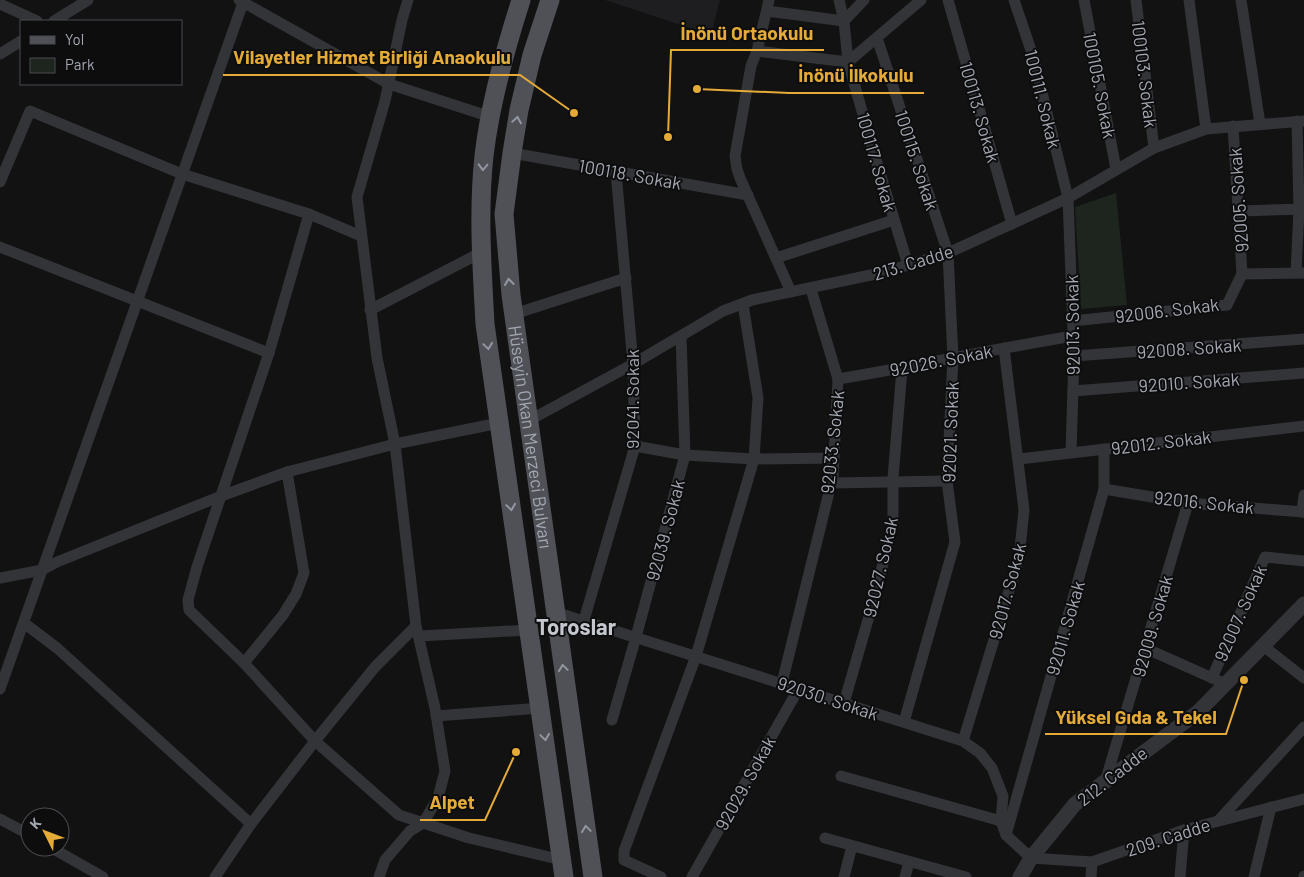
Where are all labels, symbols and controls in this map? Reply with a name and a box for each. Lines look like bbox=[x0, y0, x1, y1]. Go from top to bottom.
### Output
callout: İnönü Ortaokulu bbox=[671, 16, 824, 50]
street label: 100103. Sokak bbox=[1128, 19, 1162, 129]
legend bbox=[20, 20, 182, 85]
text: İnönü Ortaokulu bbox=[681, 21, 813, 44]
text: Yol bbox=[65, 30, 84, 48]
street label: 100105. Sokak bbox=[1079, 30, 1121, 140]
callout: Vilayetler Hizmet Birliği Anaokulu bbox=[223, 41, 520, 75]
text: Vilayetler Hizmet Birliği Anaokulu bbox=[233, 45, 511, 68]
street label: 100111. Sokak bbox=[1020, 47, 1066, 151]
text: Park bbox=[65, 55, 95, 73]
callout: İnönü İlkokulu bbox=[789, 59, 924, 93]
street label: 100113. Sokak bbox=[955, 59, 1005, 165]
text: İnönü İlkokulu bbox=[798, 63, 914, 86]
street label: 100115. Sokak bbox=[890, 107, 944, 213]
street label: 100117. Sokak bbox=[852, 110, 902, 214]
one-way arrow bbox=[512, 116, 522, 125]
street label: 92005. Sokak bbox=[1223, 147, 1253, 253]
street label: 100118. Sokak bbox=[577, 154, 683, 194]
one-way arrow bbox=[478, 163, 489, 171]
street label: 213. Cadde bbox=[870, 239, 956, 285]
street label: 92013. Sokak bbox=[1060, 275, 1084, 375]
one-way arrow bbox=[504, 277, 515, 285]
street label: 92006. Sokak bbox=[1114, 293, 1220, 327]
street label: Hüseyin Okan Merzeci Bulvarı bbox=[504, 324, 558, 550]
street label: 92008. Sokak bbox=[1136, 333, 1242, 363]
street label: 92026. Sokak bbox=[888, 339, 994, 381]
one-way arrow bbox=[483, 342, 493, 350]
street label: 92041. Sokak bbox=[621, 349, 643, 449]
street label: 92010. Sokak bbox=[1138, 367, 1240, 397]
street label: 92021. Sokak bbox=[937, 381, 963, 483]
street label: 92033. Sokak bbox=[816, 389, 848, 495]
street label: 92012. Sokak bbox=[1110, 425, 1212, 459]
street label: 92039. Sokak bbox=[641, 477, 689, 583]
street label: 92016. Sokak bbox=[1153, 486, 1255, 518]
one-way arrow bbox=[506, 503, 516, 511]
street label: 92027. Sokak bbox=[858, 515, 902, 619]
street label: 92017. Sokak bbox=[984, 540, 1030, 642]
street label: 92007. Sokak bbox=[1209, 561, 1271, 665]
street label: 92009. Sokak bbox=[1127, 573, 1177, 679]
street label: 92011. Sokak bbox=[1041, 578, 1089, 678]
district label: Toroslar bbox=[536, 613, 617, 639]
one-way arrow bbox=[559, 663, 569, 672]
street label: 92030. Sokak bbox=[775, 671, 881, 725]
callout: Yüksel Gıda & Tekel bbox=[1045, 700, 1226, 734]
text: Yüksel Gıda & Tekel bbox=[1055, 705, 1217, 728]
street label: 92029. Sokak bbox=[710, 732, 780, 834]
one-way arrow bbox=[539, 733, 550, 741]
street label: 212. Cadde bbox=[1072, 742, 1152, 810]
callout: Alpet bbox=[420, 786, 485, 820]
text: Alpet bbox=[429, 790, 475, 813]
north arrow bbox=[20, 807, 70, 857]
street label: 209. Cadde bbox=[1123, 813, 1213, 861]
text: K bbox=[26, 814, 44, 832]
one-way arrow bbox=[581, 824, 592, 832]

